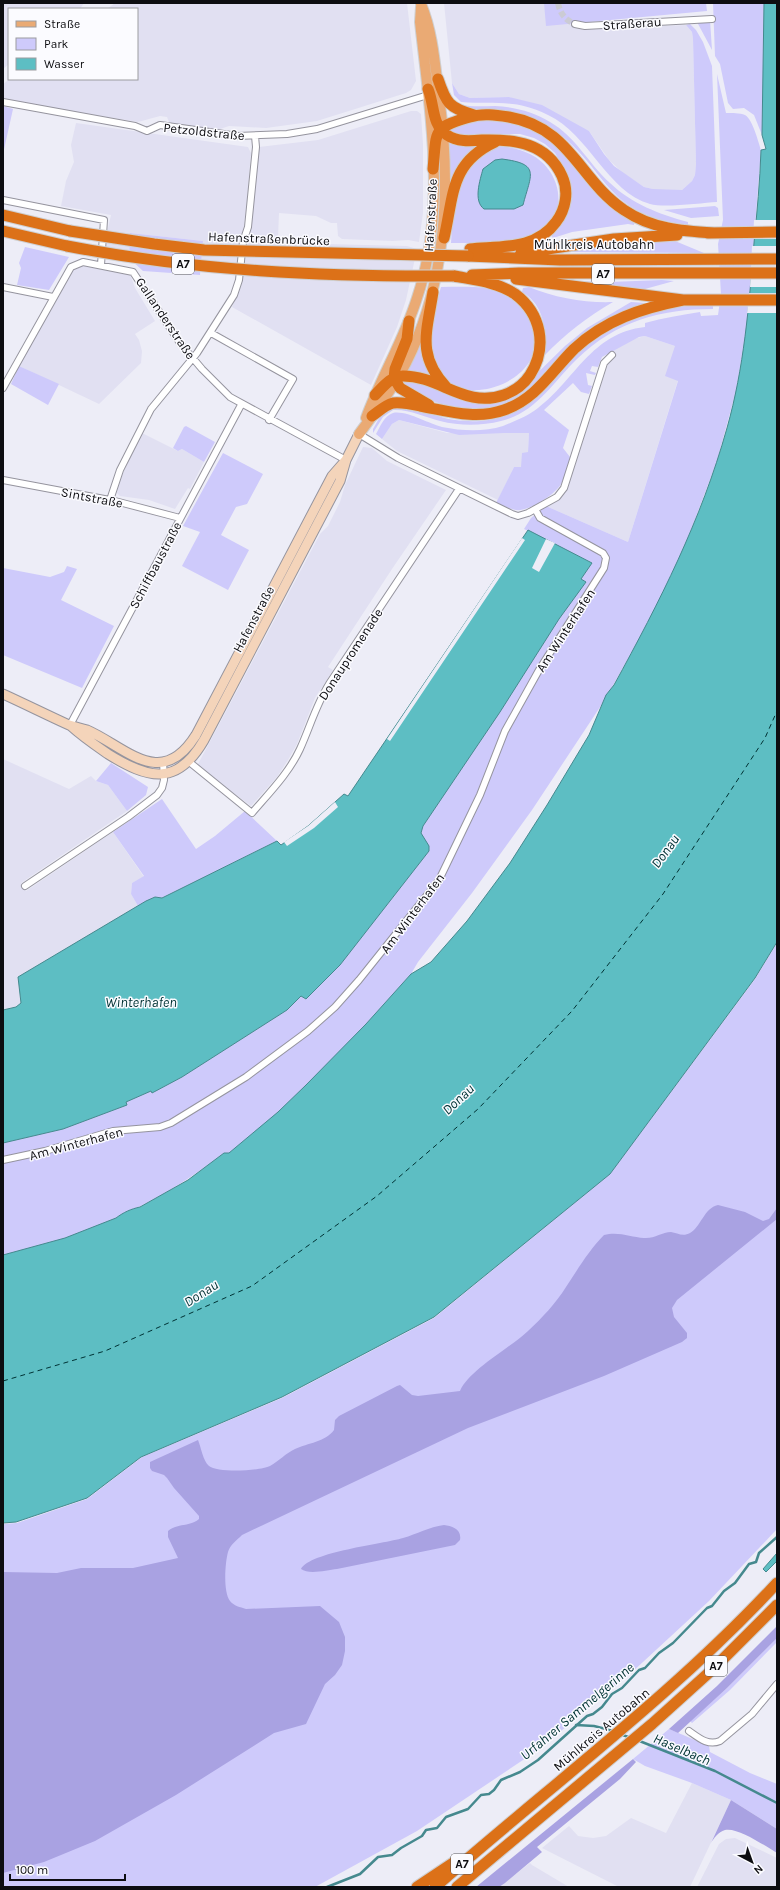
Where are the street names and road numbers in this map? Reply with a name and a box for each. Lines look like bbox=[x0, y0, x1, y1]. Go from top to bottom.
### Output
street label: Straßerau bbox=[602, 14, 662, 33]
street label: Petzoldstraße bbox=[163, 120, 246, 143]
street label: Hafenstraße bbox=[421, 178, 440, 252]
street label: Hafenstraßenbrücke bbox=[208, 229, 330, 248]
street label: Mühlkreis Autobahn bbox=[534, 237, 654, 252]
road number: A7 bbox=[172, 254, 194, 274]
road number: A7 bbox=[592, 264, 614, 284]
street label: Gallanderstraße bbox=[133, 275, 199, 362]
street label: Sintstraße bbox=[60, 484, 124, 511]
street label: Schiffbaustraße bbox=[126, 519, 185, 611]
street label: Hafenstraße bbox=[230, 583, 277, 655]
street label: Am Winterhafen bbox=[533, 586, 598, 675]
street label: Donaupromenade bbox=[315, 605, 386, 703]
street label: Am Winterhafen bbox=[377, 870, 447, 956]
street label: Am Winterhafen bbox=[28, 1124, 125, 1163]
road number: A7 bbox=[705, 1656, 727, 1676]
street label: Mühlkreis Autobahn bbox=[550, 1685, 652, 1774]
road number: A7 bbox=[451, 1854, 473, 1874]

